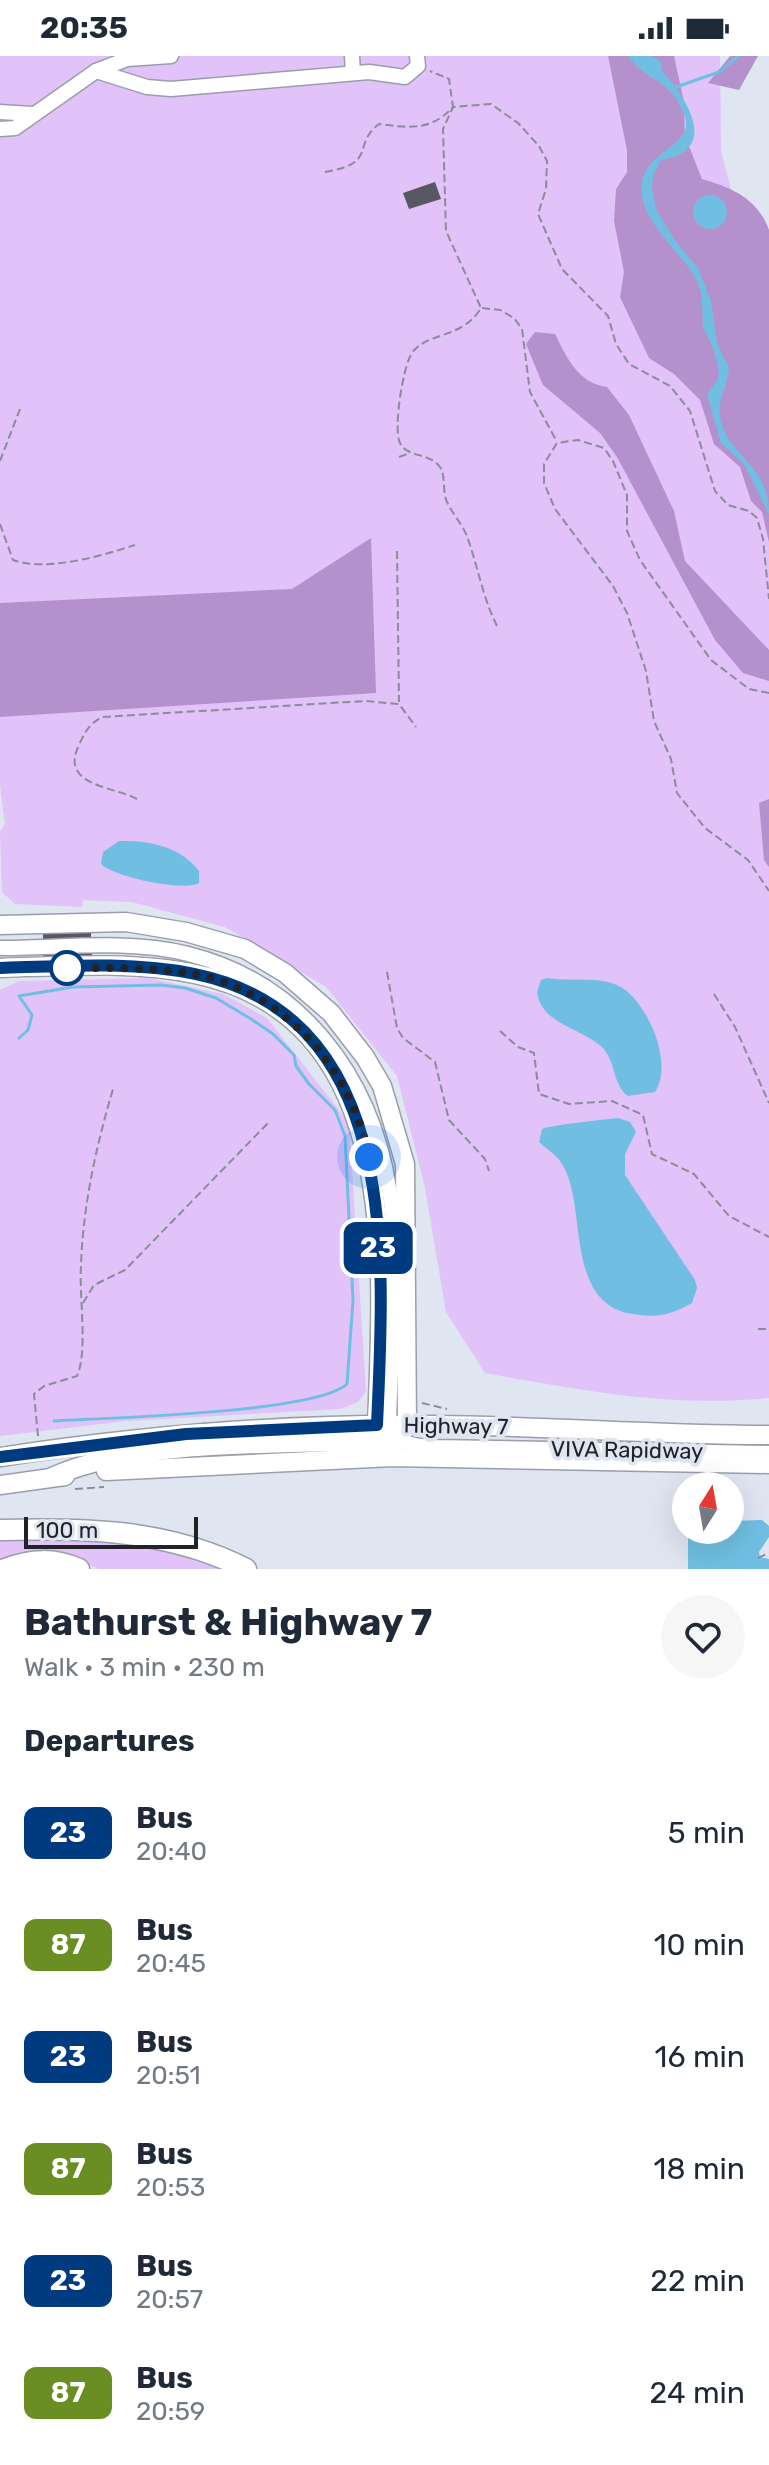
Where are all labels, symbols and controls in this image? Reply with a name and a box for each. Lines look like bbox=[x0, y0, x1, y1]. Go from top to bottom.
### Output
text: 20:35 bbox=[40, 10, 128, 46]
unlabelled marker bbox=[50, 951, 84, 985]
your location bbox=[349, 1137, 389, 1177]
line badge: 23 bbox=[342, 1222, 414, 1274]
text: 23 bbox=[360, 1231, 396, 1264]
street label: Highway 7 bbox=[403, 1412, 509, 1440]
street label: VIVA Rapidway bbox=[550, 1435, 704, 1465]
north arrow bbox=[672, 1472, 744, 1544]
map controls bbox=[672, 1472, 744, 1544]
scale bar bbox=[24, 1513, 198, 1549]
text: 100 m bbox=[36, 1517, 98, 1544]
button: heart bbox=[661, 1595, 745, 1679]
text: Bathurst & Highway 7 bbox=[24, 1599, 432, 1645]
text: Walk · 3 min · 230 m bbox=[24, 1652, 265, 1683]
text: Departures bbox=[24, 1723, 195, 1759]
text: Bus bbox=[136, 1800, 193, 1836]
text: 5 min bbox=[668, 1815, 745, 1851]
text: 23 bbox=[50, 1816, 86, 1849]
text: 20:40 bbox=[136, 1836, 207, 1867]
text: Bus bbox=[136, 1912, 193, 1948]
text: 10 min bbox=[654, 1927, 745, 1963]
text: 87 bbox=[50, 1928, 86, 1961]
text: 20:45 bbox=[136, 1948, 206, 1979]
text: Bus bbox=[136, 2024, 193, 2060]
text: 16 min bbox=[655, 2039, 745, 2075]
text: 23 bbox=[50, 2040, 86, 2073]
text: 20:51 bbox=[136, 2060, 201, 2091]
text: Bus bbox=[136, 2136, 193, 2172]
text: 18 min bbox=[654, 2151, 745, 2187]
text: 87 bbox=[50, 2152, 86, 2185]
text: 20:53 bbox=[136, 2172, 206, 2203]
text: Bus bbox=[136, 2248, 193, 2284]
text: 22 min bbox=[650, 2263, 745, 2299]
text: 23 bbox=[50, 2264, 86, 2297]
text: 20:57 bbox=[136, 2284, 203, 2315]
text: Bus bbox=[136, 2360, 193, 2396]
text: 24 min bbox=[650, 2375, 745, 2411]
text: 87 bbox=[50, 2376, 86, 2409]
text: 20:59 bbox=[136, 2396, 205, 2427]

